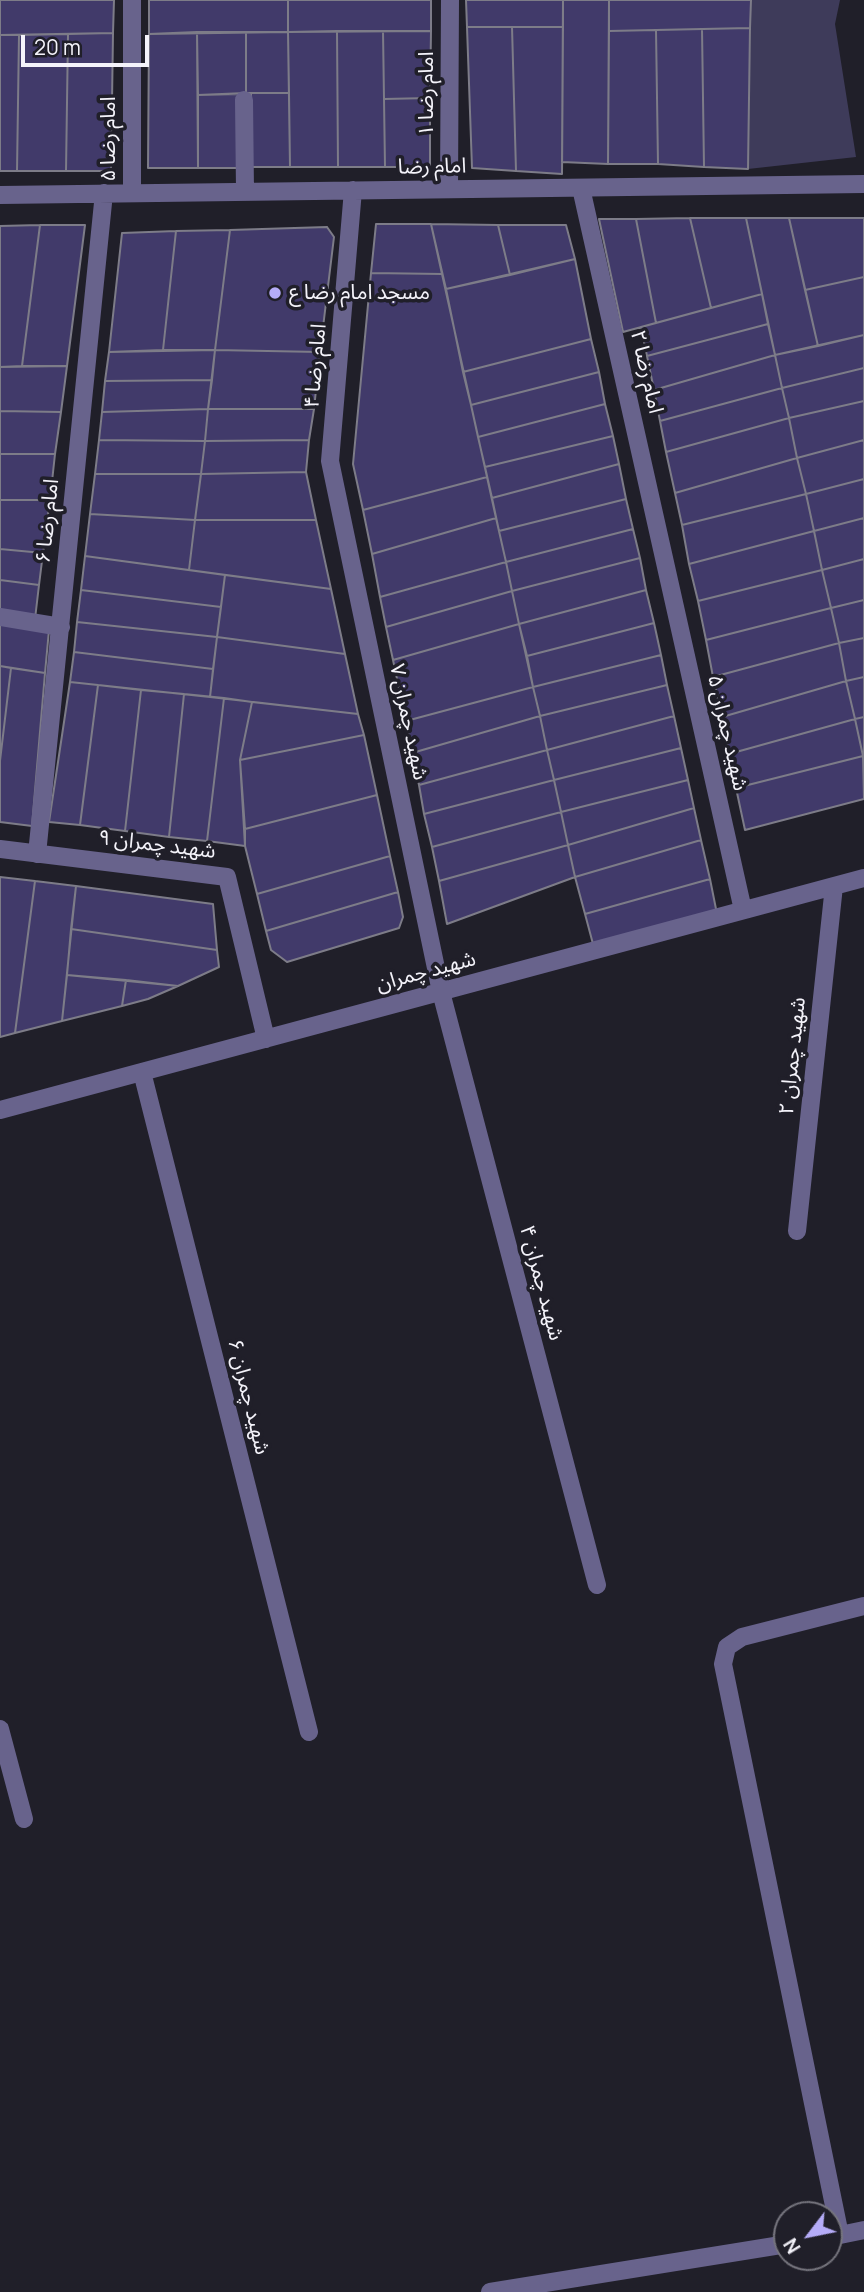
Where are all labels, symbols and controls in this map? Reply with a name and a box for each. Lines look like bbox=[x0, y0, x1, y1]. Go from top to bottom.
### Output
scale bar bbox=[24, 21, 152, 65]
text: 20 m bbox=[34, 33, 81, 61]
street label: امام رضا ۱ bbox=[414, 52, 440, 136]
street label: امام رضا ۵ bbox=[96, 97, 122, 181]
street label: امام رضا bbox=[397, 154, 467, 180]
place label: مسجد امام رضا ع bbox=[289, 280, 430, 306]
marker: مسجد امام رضا ع bbox=[267, 285, 283, 301]
street label: امام رضا ۴ bbox=[300, 323, 332, 409]
street label: امام رضا ۲ bbox=[624, 328, 668, 416]
street label: امام رضا ۶ bbox=[31, 477, 65, 565]
street label: شهید چمران ۷ bbox=[383, 662, 433, 782]
street label: شهید چمران ۵ bbox=[701, 673, 753, 793]
street label: شهید چمران ۹ bbox=[97, 825, 217, 865]
street label: شهید چمران bbox=[373, 947, 479, 997]
street label: شهید چمران ۲ bbox=[774, 996, 812, 1116]
street label: شهید چمران ۴ bbox=[514, 1223, 568, 1343]
street label: شهید چمران ۶ bbox=[221, 1337, 275, 1457]
north arrow bbox=[773, 2201, 843, 2271]
text: N bbox=[777, 2233, 807, 2259]

